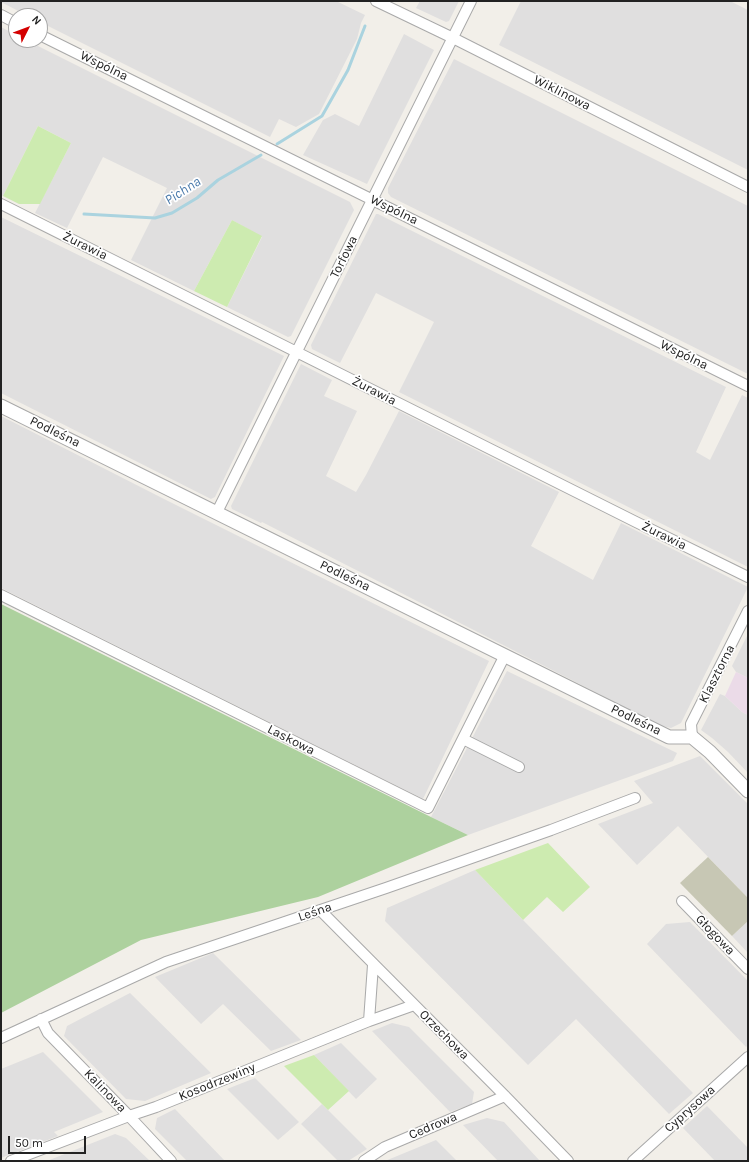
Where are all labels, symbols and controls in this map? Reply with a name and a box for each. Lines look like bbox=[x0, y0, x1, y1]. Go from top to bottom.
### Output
north arrow bbox=[8, 8, 48, 48]
text: N bbox=[29, 13, 44, 28]
street label: Wspólna bbox=[78, 48, 130, 84]
street label: Wiklinowa bbox=[531, 72, 593, 114]
water label: Pichna bbox=[162, 173, 204, 209]
street label: Wspólna bbox=[368, 192, 420, 228]
street label: Żurawia bbox=[60, 228, 110, 264]
street label: Torfowa bbox=[327, 233, 361, 281]
street label: Wspólna bbox=[658, 337, 710, 373]
street label: Żurawia bbox=[349, 373, 399, 409]
street label: Podleśna bbox=[27, 413, 83, 451]
street label: Żurawia bbox=[639, 518, 689, 554]
street label: Podleśna bbox=[317, 557, 373, 595]
street label: Klasztorna bbox=[696, 642, 738, 706]
street label: Podleśna bbox=[608, 701, 664, 739]
street label: Laskowa bbox=[265, 721, 317, 759]
street label: Leśna bbox=[296, 899, 334, 925]
street label: Głogowa bbox=[692, 912, 738, 958]
street label: Orzechowa bbox=[416, 1007, 472, 1063]
street label: Kosodrzewiny bbox=[176, 1060, 258, 1104]
street label: Kalinowa bbox=[81, 1066, 129, 1116]
street label: Cyprysowa bbox=[661, 1082, 719, 1136]
street label: Cedrowa bbox=[407, 1109, 459, 1143]
scale bar bbox=[10, 1128, 88, 1154]
text: 50 m bbox=[15, 1136, 43, 1150]

